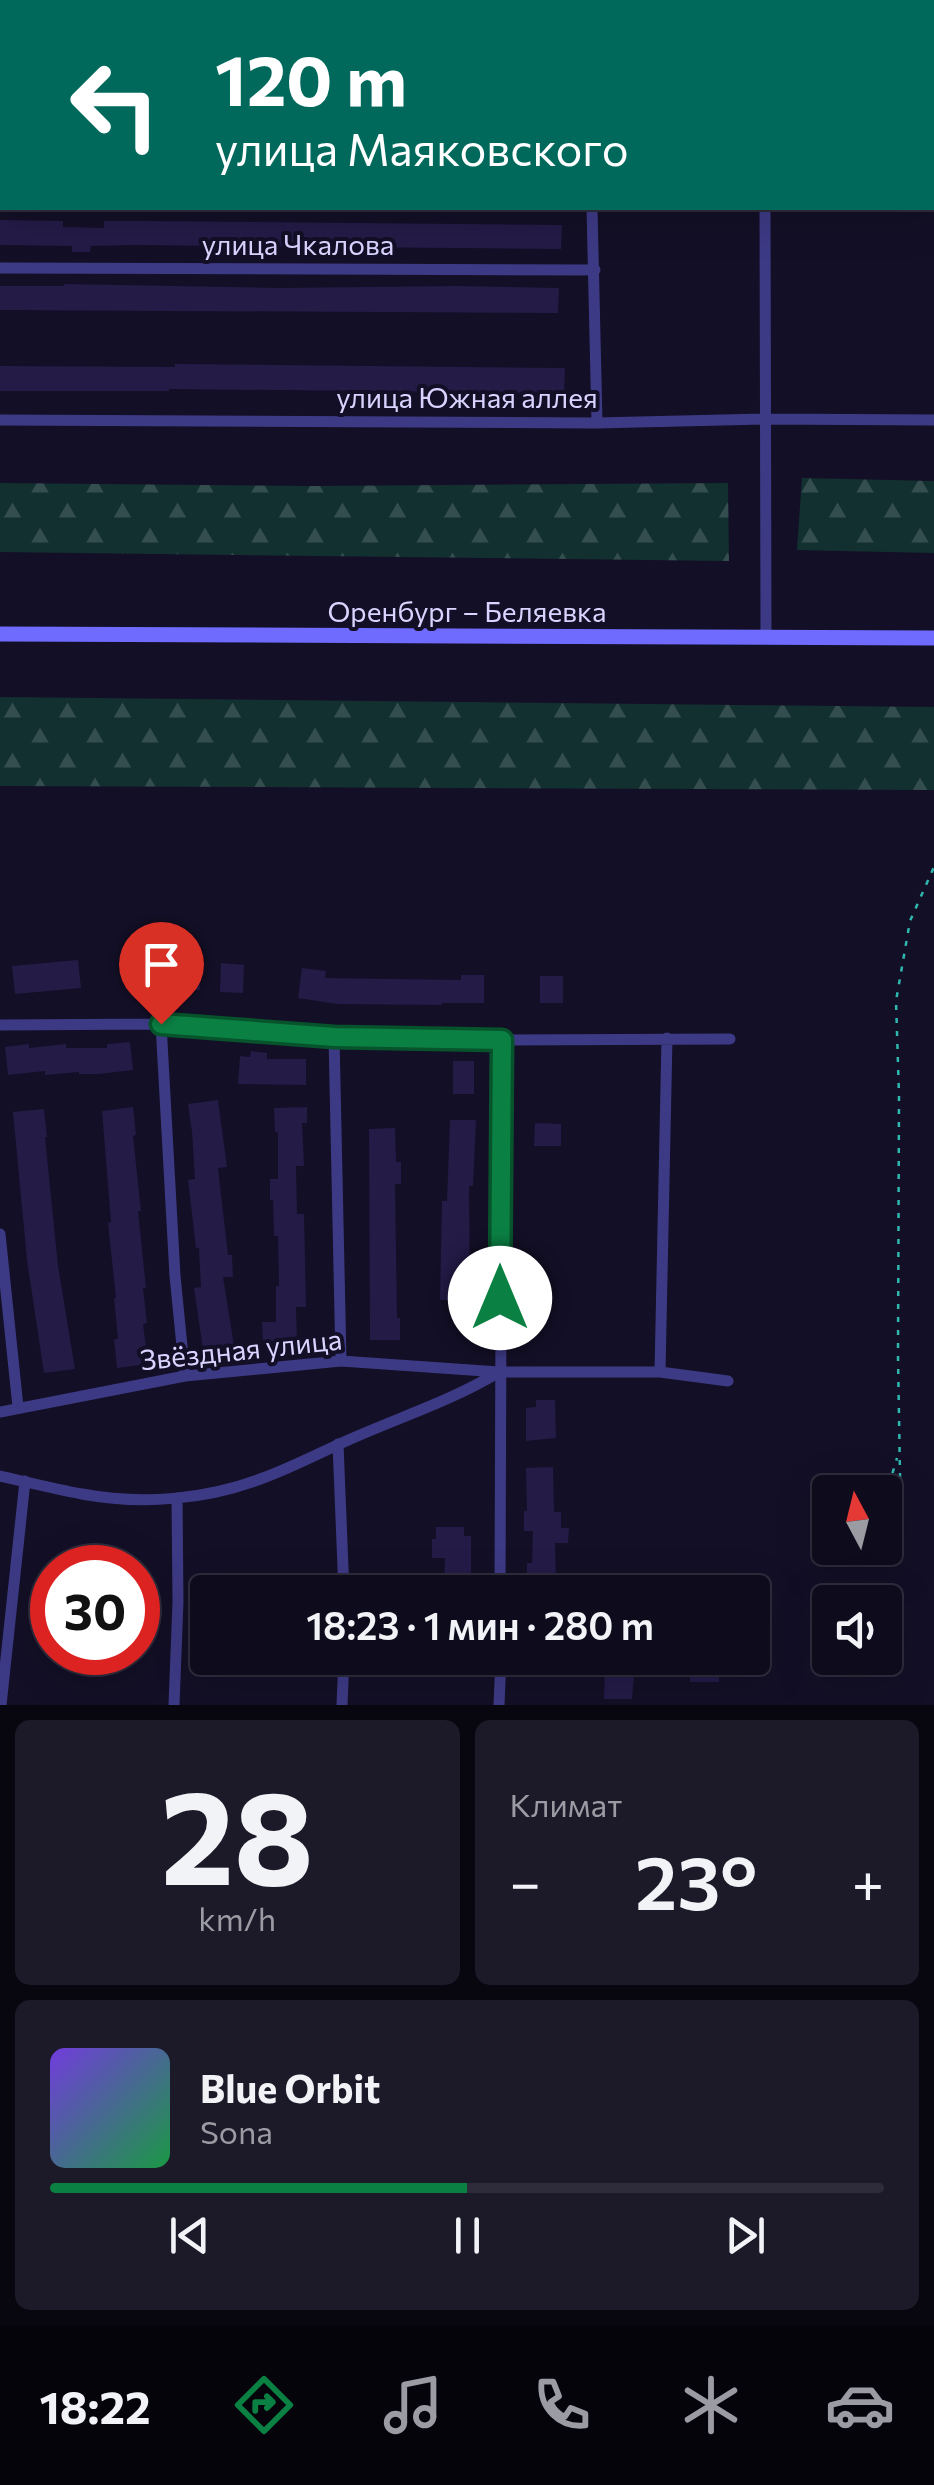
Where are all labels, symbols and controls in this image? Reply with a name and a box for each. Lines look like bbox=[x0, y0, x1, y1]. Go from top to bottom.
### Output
text: 120 m bbox=[215, 35, 407, 120]
icon: left bbox=[50, 40, 180, 170]
text: улица Маяковского bbox=[215, 120, 629, 175]
street label: улица Чкалова bbox=[202, 227, 394, 261]
street label: улица Южная аллея bbox=[336, 380, 598, 414]
street label: Оренбург – Беляевка bbox=[327, 594, 607, 628]
pin bbox=[119, 922, 204, 1025]
icon: arrive bbox=[134, 937, 189, 992]
position arrow bbox=[448, 1246, 552, 1350]
street label: Звёздная улица bbox=[138, 1321, 344, 1377]
north arrow bbox=[812, 1475, 902, 1565]
map controls bbox=[812, 1475, 902, 1675]
speed limit sign: 30 bbox=[30, 1545, 160, 1675]
button: sound bbox=[812, 1585, 902, 1675]
text: 18:23 · 1 мин · 280 m bbox=[306, 1601, 654, 1648]
text: 28 bbox=[160, 1753, 314, 1912]
text: Климат bbox=[510, 1784, 622, 1824]
text: 23° bbox=[635, 1834, 757, 1925]
text: − bbox=[510, 1847, 541, 1914]
text: + bbox=[852, 1847, 884, 1914]
text: km/h bbox=[198, 1898, 276, 1938]
text: Blue Orbit bbox=[200, 2064, 380, 2111]
text: Sona bbox=[200, 2111, 273, 2151]
icon: previous bbox=[162, 2208, 217, 2263]
icon: pause bbox=[440, 2208, 495, 2263]
icon: next bbox=[718, 2208, 773, 2263]
icon: directions bbox=[229, 2370, 299, 2440]
icon: music bbox=[378, 2370, 448, 2440]
icon: phone bbox=[527, 2370, 597, 2440]
icon: climate bbox=[676, 2370, 746, 2440]
icon: car bbox=[825, 2370, 895, 2440]
text: 18:22 bbox=[39, 2378, 151, 2433]

